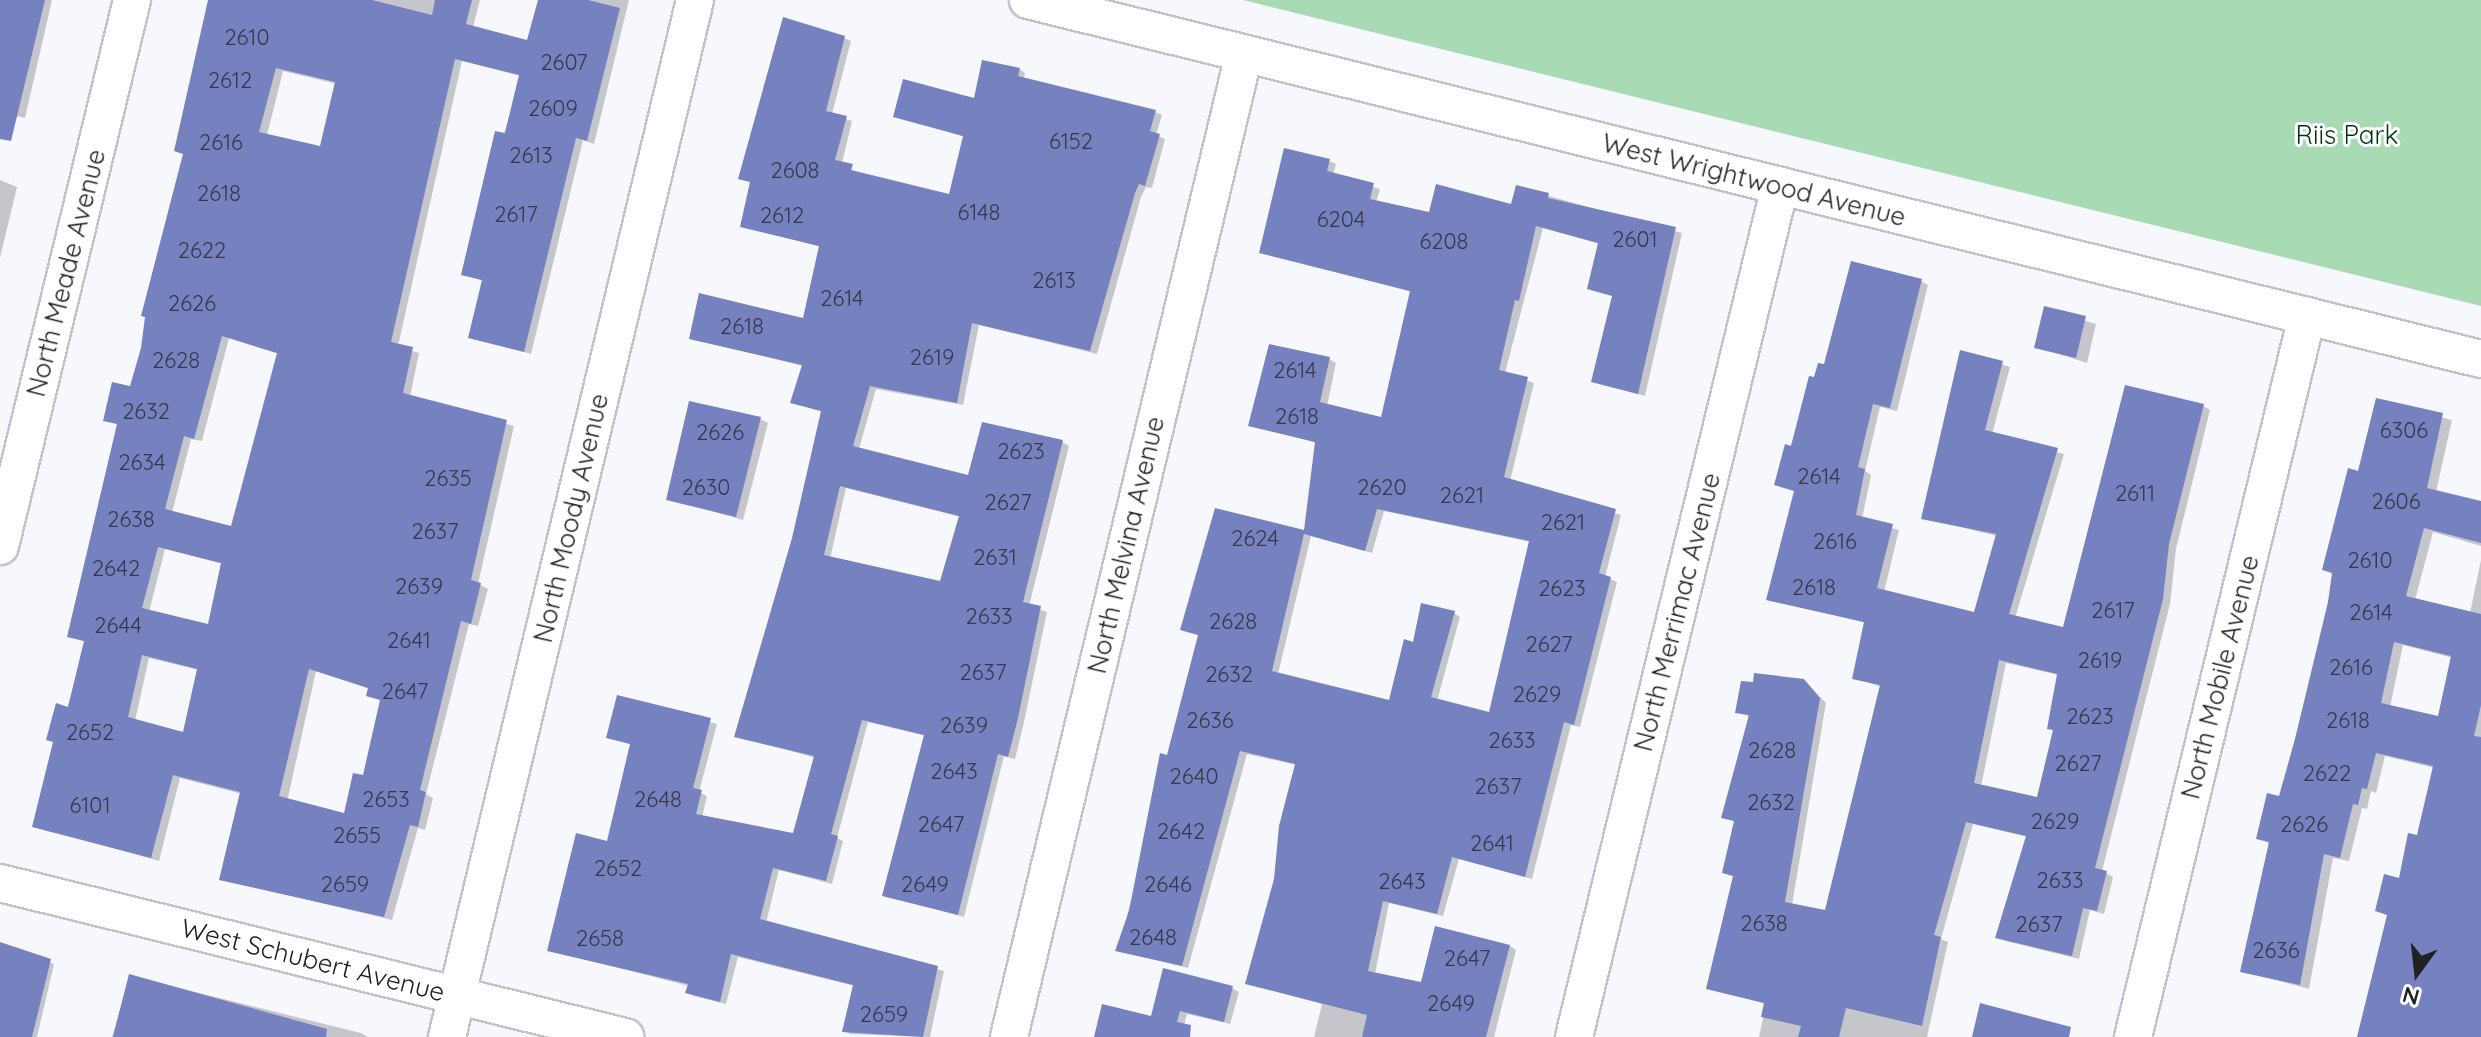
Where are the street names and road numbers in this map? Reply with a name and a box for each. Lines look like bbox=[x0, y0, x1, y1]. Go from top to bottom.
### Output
street label: West Wrightwood Avenue bbox=[1599, 127, 1909, 233]
street label: North Meade Avenue bbox=[20, 146, 112, 400]
street label: North Moody Avenue bbox=[527, 390, 615, 646]
street label: North Melvina Avenue bbox=[1081, 413, 1171, 677]
street label: North Merrimac Avenue bbox=[1627, 469, 1727, 755]
street label: North Mobile Avenue bbox=[2175, 552, 2265, 802]
street label: West Schubert Avenue bbox=[178, 912, 448, 1008]

